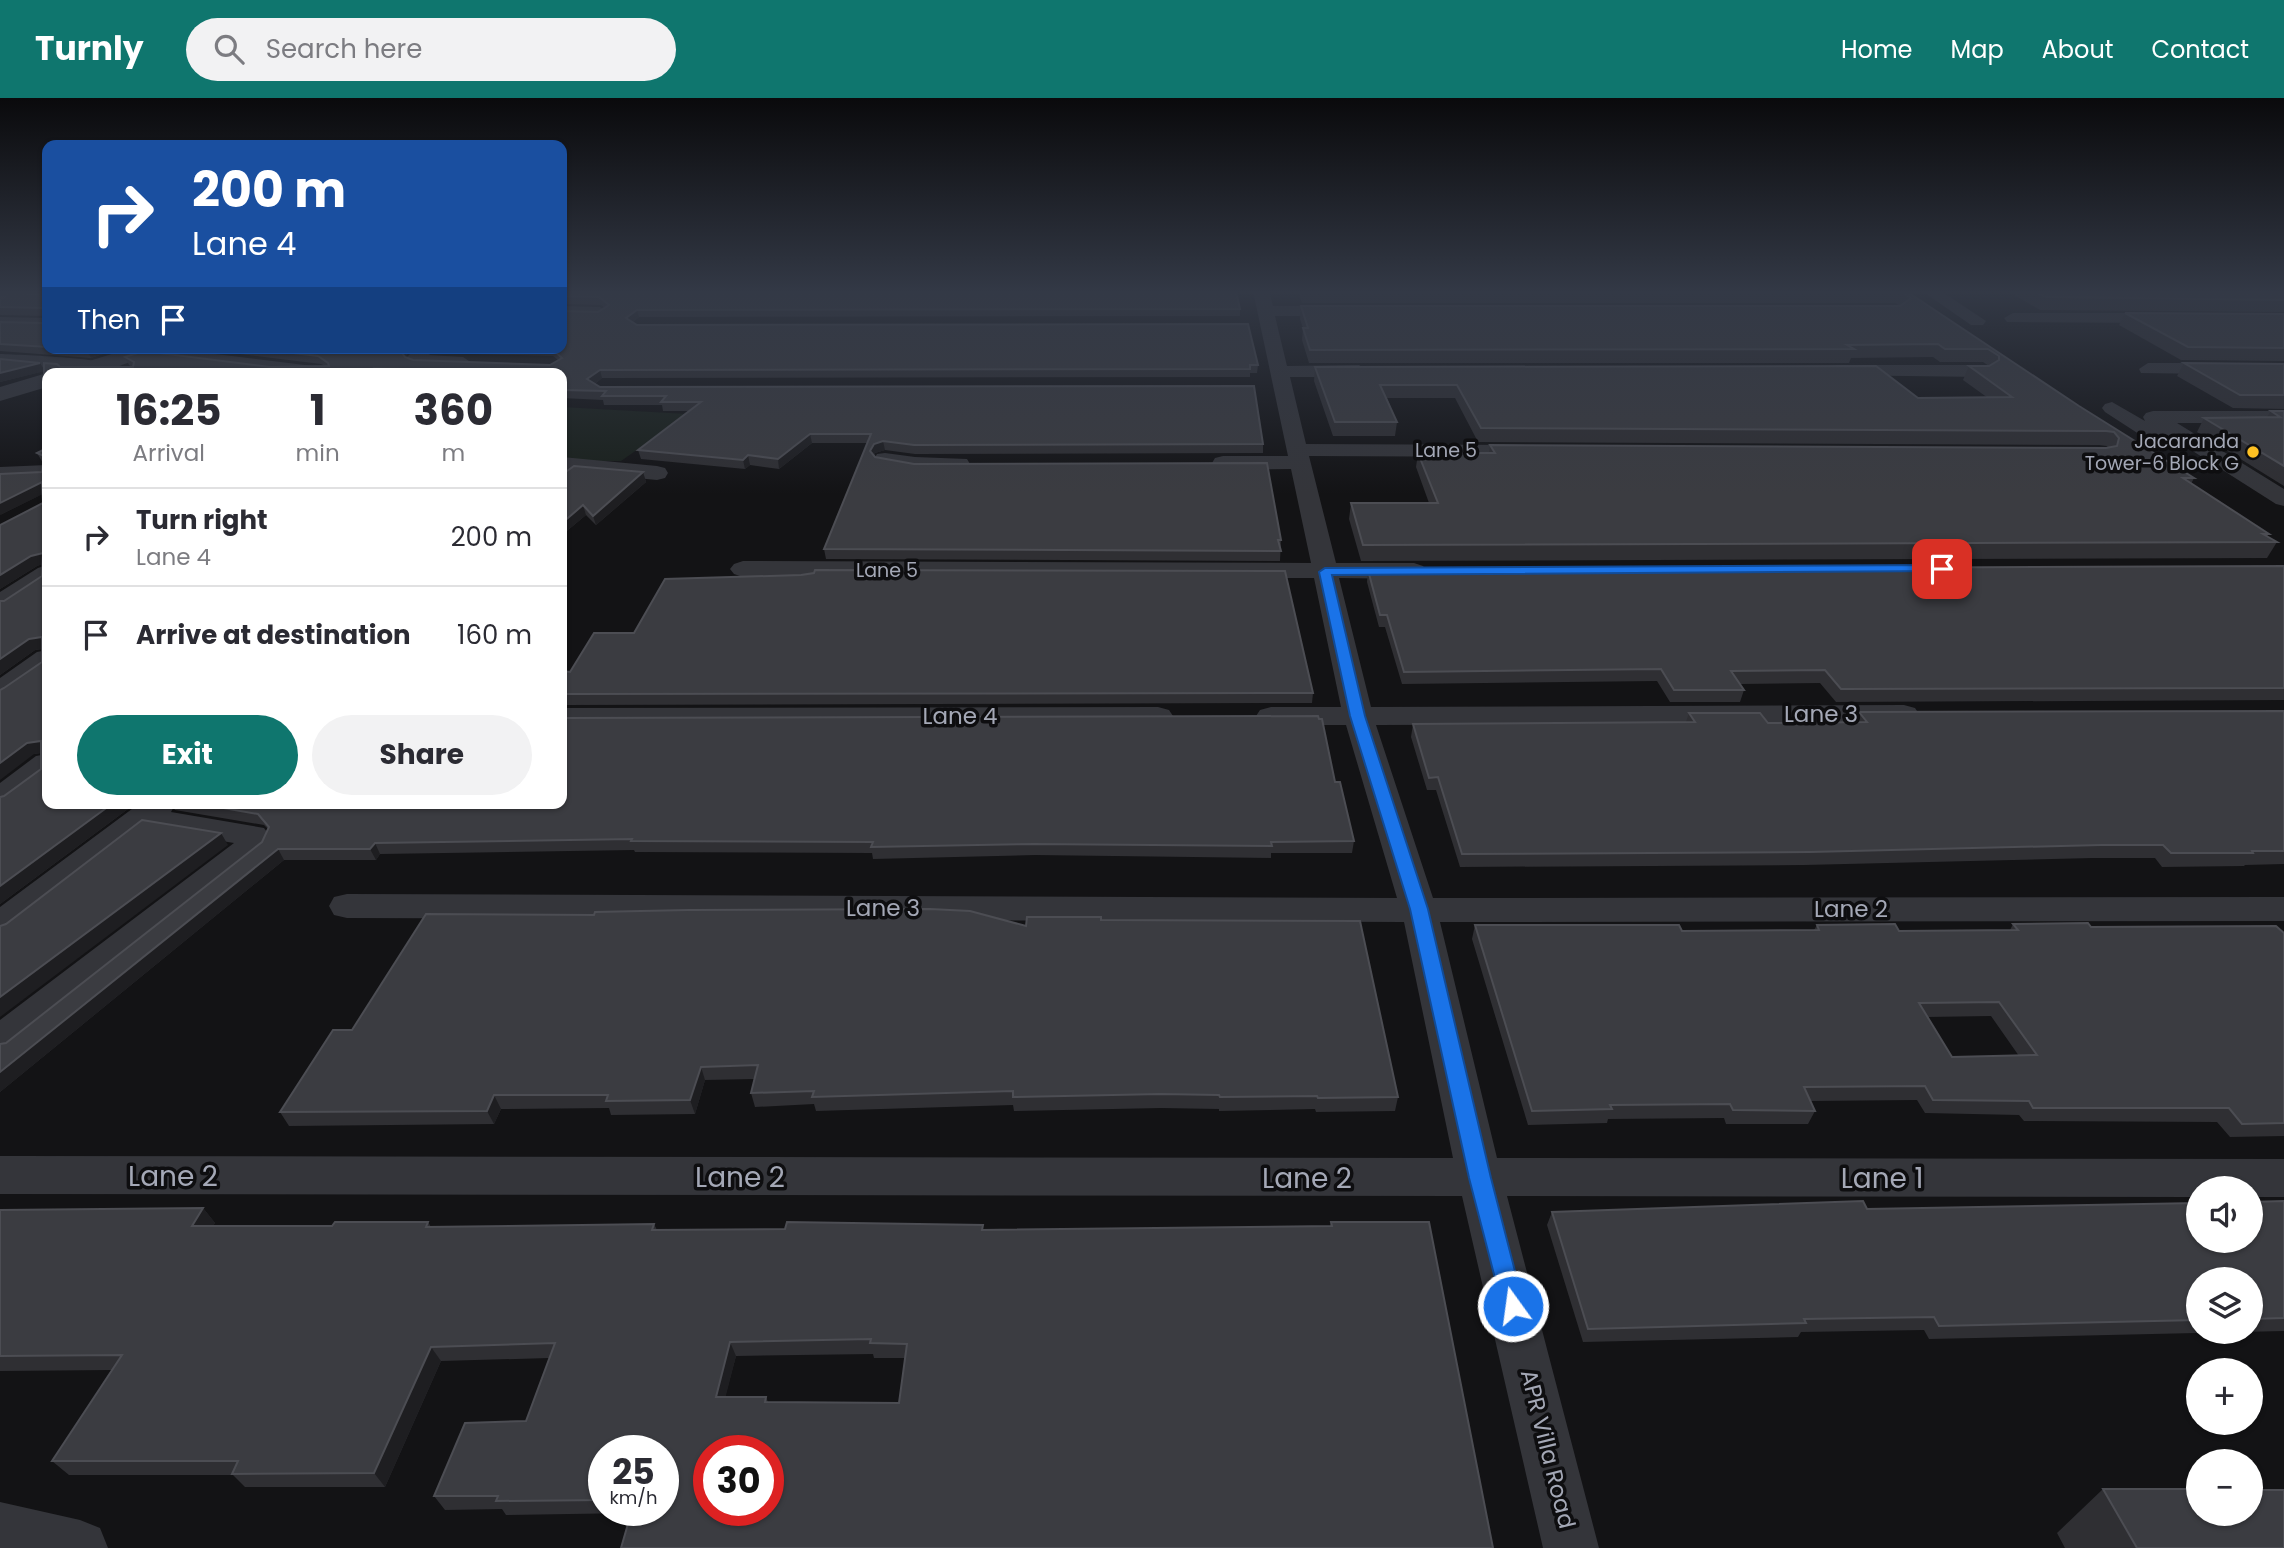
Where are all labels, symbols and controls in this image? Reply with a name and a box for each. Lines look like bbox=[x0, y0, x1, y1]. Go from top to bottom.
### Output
search box bbox=[186, 18, 676, 81]
text: Turnly bbox=[35, 25, 144, 72]
icon: search bbox=[210, 30, 248, 68]
text: Search here bbox=[266, 31, 422, 67]
text: Home bbox=[1841, 33, 1913, 66]
text: Map bbox=[1951, 33, 2004, 66]
text: About bbox=[2042, 33, 2113, 66]
text: Contact bbox=[2151, 33, 2249, 66]
text: 200 m bbox=[192, 156, 346, 224]
icon: right bbox=[77, 168, 168, 259]
text: Lane 4 bbox=[192, 221, 296, 266]
icon: arrive bbox=[154, 301, 192, 339]
text: Then bbox=[77, 302, 140, 338]
text: 16:25 bbox=[116, 381, 222, 440]
text: 1 bbox=[310, 381, 325, 440]
text: 360 bbox=[414, 381, 493, 440]
place label: Jacaranda Tower-6 Block G bbox=[2085, 428, 2239, 477]
text: Arrival bbox=[133, 437, 205, 469]
text: min bbox=[296, 437, 340, 469]
text: m bbox=[441, 437, 465, 469]
street label: Lane 5 bbox=[1415, 437, 1477, 464]
marker: Jacaranda Tower-6 Block G bbox=[2245, 444, 2261, 460]
text: Turn right bbox=[136, 502, 268, 538]
icon: right bbox=[77, 518, 115, 556]
text: 200 m bbox=[451, 519, 532, 555]
pin bbox=[1912, 539, 1972, 599]
text: Lane 4 bbox=[136, 541, 211, 573]
icon: arrive bbox=[1923, 550, 1961, 588]
street label: Lane 5 bbox=[856, 557, 918, 584]
icon: arrive bbox=[77, 616, 115, 654]
text: Arrive at destination bbox=[136, 617, 411, 653]
text: 160 m bbox=[457, 617, 532, 653]
street label: Lane 3 bbox=[1784, 698, 1858, 730]
street label: Lane 4 bbox=[922, 700, 998, 732]
button: Exit bbox=[77, 715, 298, 795]
button: Share bbox=[312, 715, 532, 795]
street label: Lane 3 bbox=[846, 892, 920, 924]
street label: Lane 2 bbox=[1814, 893, 1888, 925]
street label: Lane 2 bbox=[128, 1157, 218, 1196]
street label: Lane 2 bbox=[695, 1158, 785, 1197]
street label: Lane 2 bbox=[1262, 1159, 1352, 1198]
street label: Lane 1 bbox=[1841, 1159, 1923, 1198]
map controls bbox=[2186, 1176, 2263, 1526]
button: sound bbox=[2186, 1176, 2263, 1253]
button: layers bbox=[2186, 1267, 2263, 1344]
position arrow bbox=[1476, 1269, 1550, 1343]
button: + bbox=[2186, 1358, 2263, 1435]
street label: APR Villa Road bbox=[1513, 1366, 1583, 1532]
speed limit sign: 30 bbox=[693, 1435, 784, 1526]
text: 25 bbox=[612, 1447, 655, 1496]
button: − bbox=[2186, 1449, 2263, 1526]
text: km/h bbox=[610, 1485, 657, 1510]

